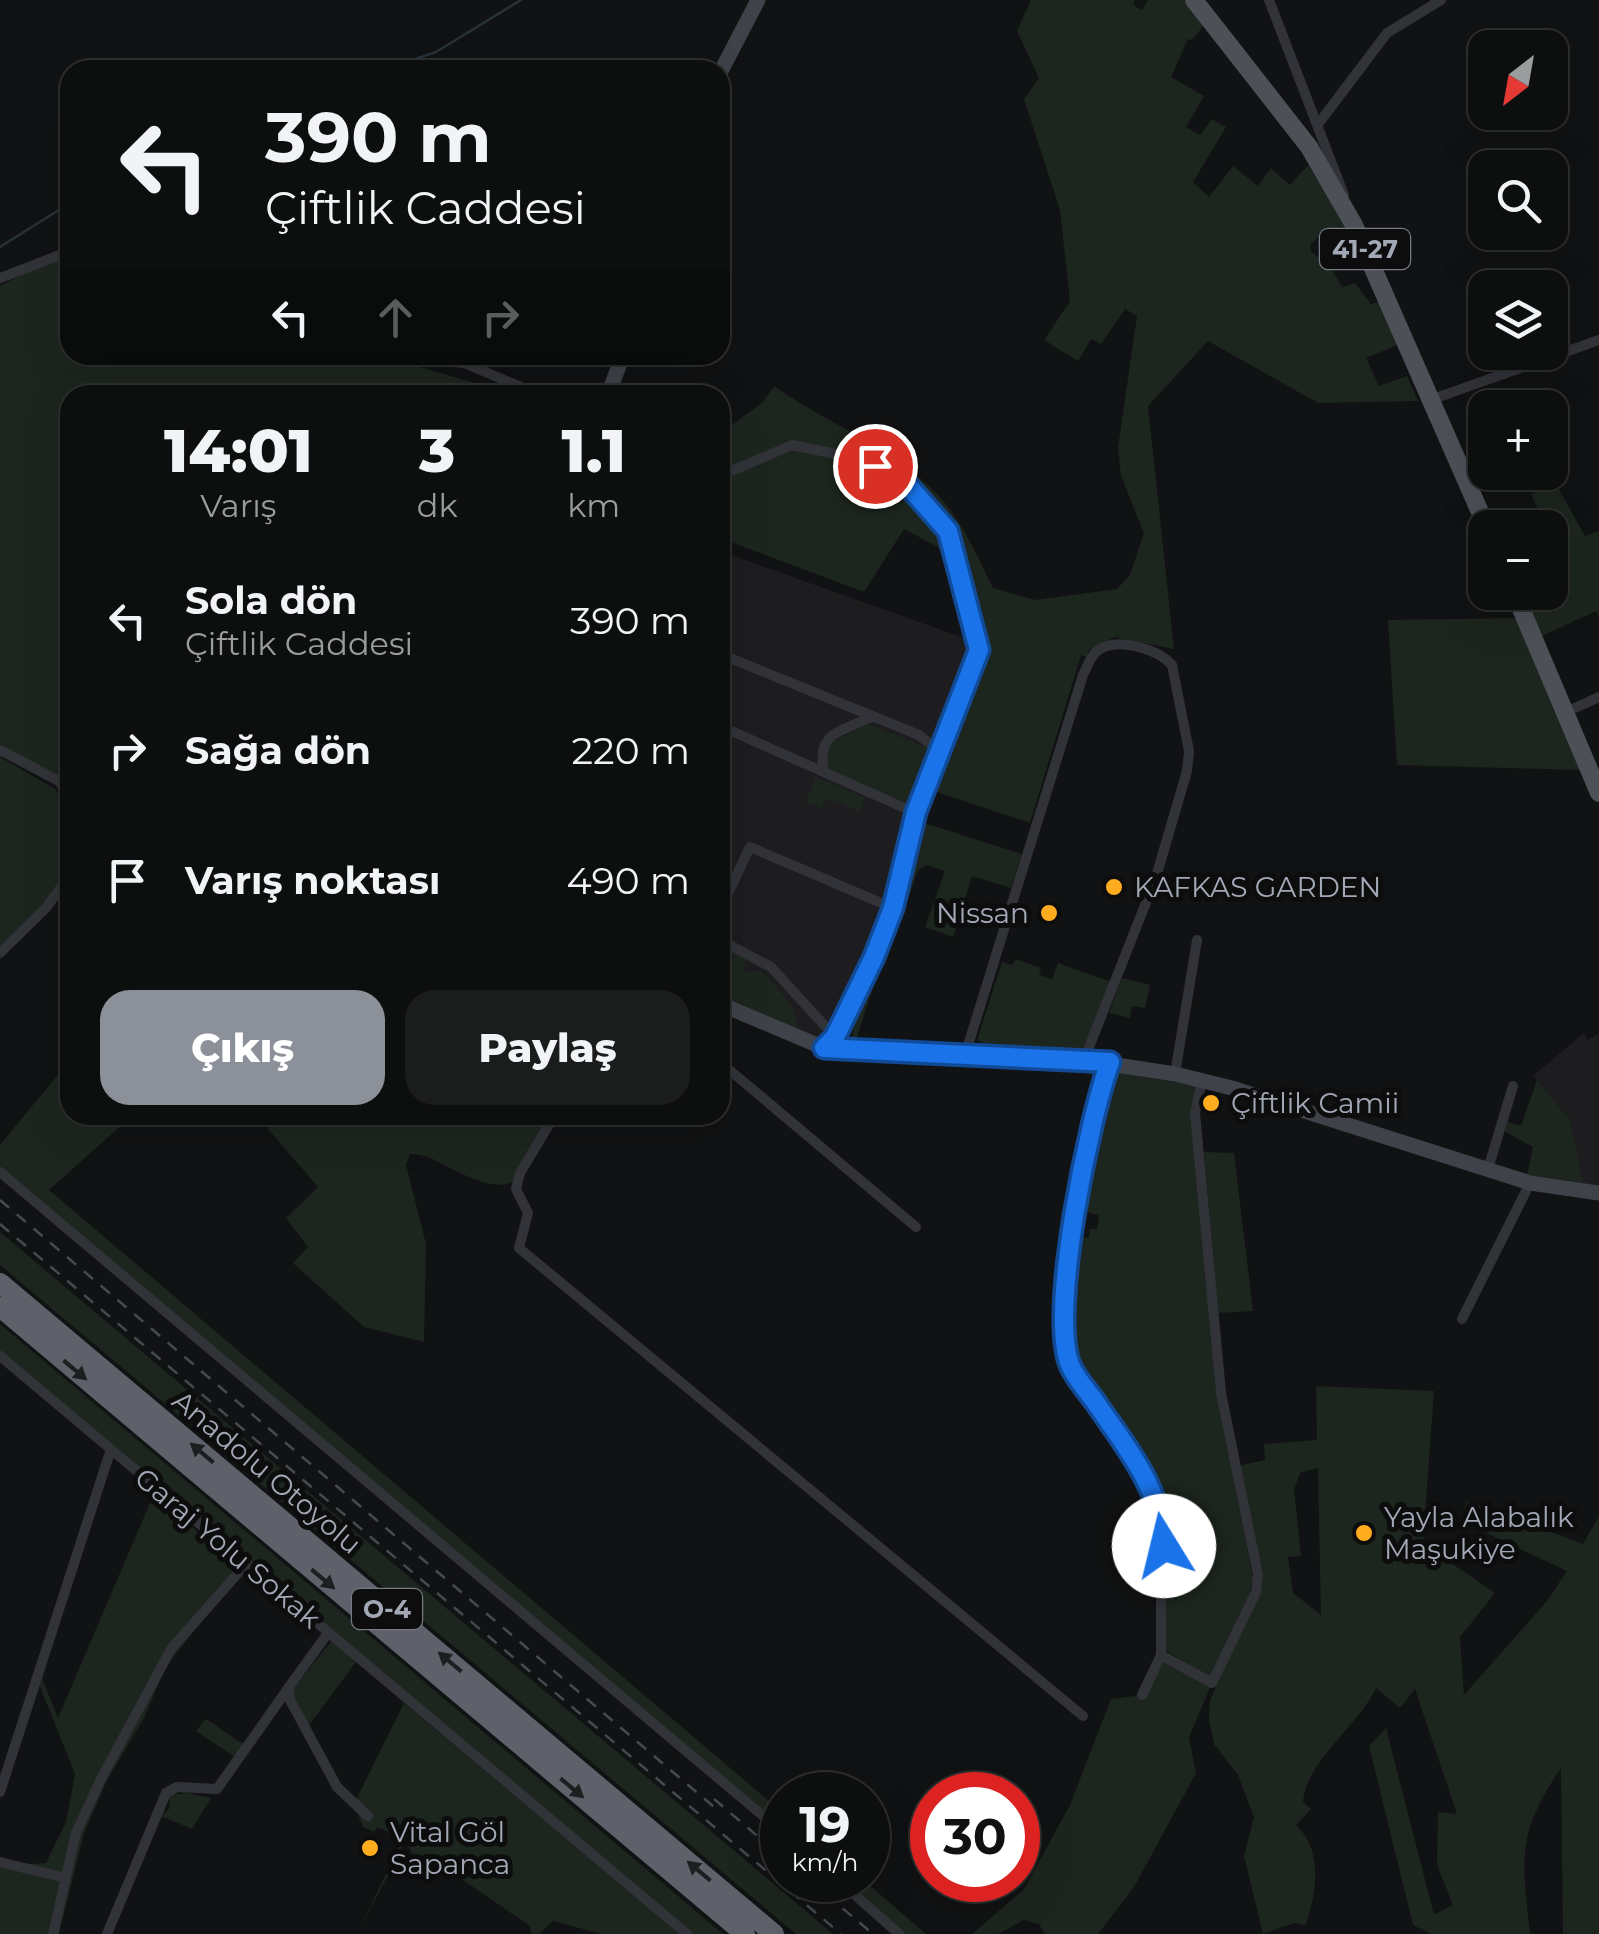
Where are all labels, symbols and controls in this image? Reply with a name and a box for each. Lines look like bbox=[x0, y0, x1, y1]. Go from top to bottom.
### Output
north arrow bbox=[1468, 30, 1568, 130]
map controls bbox=[1468, 30, 1568, 610]
text: 390 m bbox=[265, 94, 492, 180]
icon: left bbox=[100, 100, 230, 230]
button: search bbox=[1468, 150, 1568, 250]
text: Çiftlik Caddesi bbox=[265, 180, 586, 235]
road number: 41-27 bbox=[1320, 229, 1410, 269]
button: layers bbox=[1468, 270, 1568, 370]
icon: left bbox=[263, 290, 318, 345]
icon: ahead bbox=[368, 290, 423, 345]
icon: right bbox=[473, 290, 528, 345]
button: + bbox=[1468, 390, 1568, 490]
text: 14:01 bbox=[164, 414, 313, 487]
text: 3 bbox=[419, 414, 455, 487]
text: 1.1 bbox=[562, 414, 626, 487]
pin bbox=[833, 424, 918, 509]
icon: arrive bbox=[848, 439, 903, 494]
text: Varış bbox=[200, 486, 276, 525]
text: dk bbox=[417, 486, 458, 525]
text: km bbox=[567, 486, 620, 525]
button: − bbox=[1468, 510, 1568, 610]
text: Sola dön bbox=[185, 577, 357, 624]
icon: left bbox=[100, 593, 155, 648]
text: 390 m bbox=[570, 597, 690, 644]
text: Çiftlik Caddesi bbox=[185, 624, 413, 663]
icon: right bbox=[100, 723, 155, 778]
text: Sağa dön bbox=[185, 727, 371, 774]
text: 220 m bbox=[571, 727, 690, 774]
icon: arrive bbox=[100, 853, 155, 908]
text: Varış noktası bbox=[185, 857, 440, 904]
text: 490 m bbox=[567, 857, 690, 904]
place label: KAFKAS GARDEN bbox=[1134, 870, 1381, 904]
marker: KAFKAS GARDEN bbox=[1103, 876, 1125, 898]
place label: Nissan bbox=[936, 896, 1029, 930]
marker: Nissan bbox=[1038, 902, 1060, 924]
button: Çıkış bbox=[100, 990, 385, 1105]
button: Paylaş bbox=[405, 990, 690, 1105]
place label: Çiftlik Camii bbox=[1231, 1086, 1399, 1120]
marker: Çiftlik Camii bbox=[1200, 1092, 1222, 1114]
one-way arrow bbox=[62, 1359, 87, 1381]
street label: Anadolu Otoyolu bbox=[166, 1383, 368, 1561]
one-way arrow bbox=[190, 1442, 215, 1464]
street label: Garaj Yolu Sokak bbox=[128, 1461, 328, 1636]
position arrow bbox=[1112, 1494, 1216, 1598]
place label: Yayla Alabalık Maşukiye bbox=[1384, 1500, 1574, 1566]
marker: Yayla Alabalık Maşukiye bbox=[1353, 1522, 1375, 1544]
one-way arrow bbox=[311, 1568, 336, 1590]
road number: O-4 bbox=[352, 1589, 422, 1629]
one-way arrow bbox=[438, 1652, 463, 1674]
speed limit sign: 30 bbox=[910, 1772, 1040, 1902]
one-way arrow bbox=[560, 1777, 585, 1799]
text: 19 bbox=[799, 1794, 851, 1855]
place label: Vital Göl Sapanca bbox=[390, 1815, 510, 1881]
marker: Vital Göl Sapanca bbox=[359, 1837, 381, 1859]
text: km/h bbox=[792, 1847, 858, 1877]
one-way arrow bbox=[687, 1861, 712, 1883]

